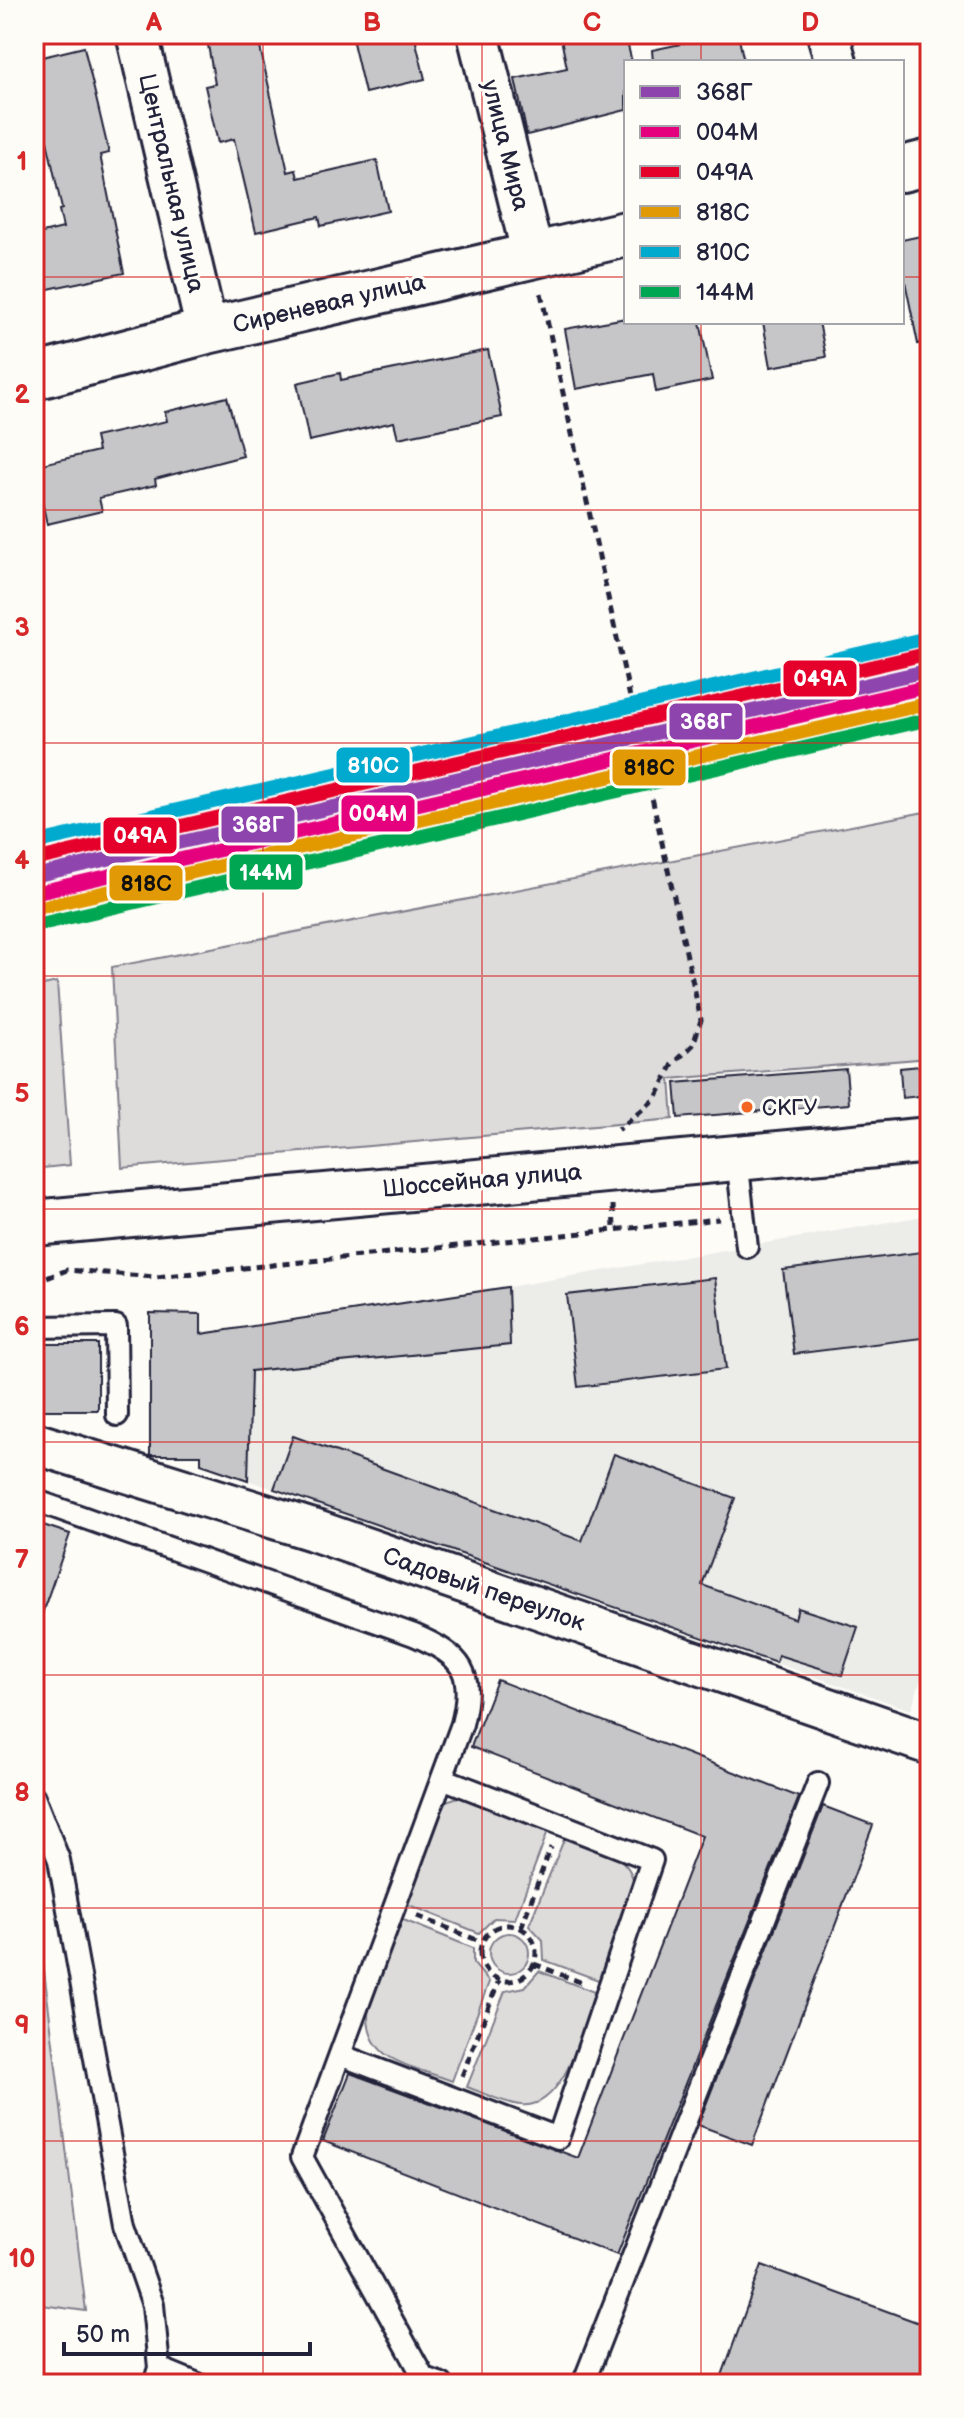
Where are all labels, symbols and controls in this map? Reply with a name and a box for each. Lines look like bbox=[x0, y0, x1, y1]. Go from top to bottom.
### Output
text: A bbox=[145, 8, 162, 39]
text: B bbox=[363, 8, 381, 39]
text: C bbox=[583, 8, 601, 39]
text: D bbox=[801, 8, 819, 39]
legend bbox=[624, 60, 904, 324]
street label: Центральная улица bbox=[132, 71, 211, 295]
street label: улица Мира bbox=[475, 77, 536, 214]
text: 368Г bbox=[696, 78, 753, 107]
text: 004М bbox=[696, 118, 759, 147]
text: 1 bbox=[17, 147, 27, 178]
text: 049А bbox=[696, 158, 754, 187]
text: 818С bbox=[696, 198, 750, 227]
text: 810С bbox=[696, 238, 750, 267]
street label: Сиреневая улица bbox=[230, 267, 428, 340]
text: 144М bbox=[696, 278, 755, 307]
text: 2 bbox=[14, 380, 30, 411]
text: 3 bbox=[14, 613, 30, 644]
line badge: 049А bbox=[782, 659, 858, 698]
text: 049А bbox=[793, 666, 847, 693]
line badge: 368Г bbox=[668, 702, 744, 741]
text: 368Г bbox=[680, 709, 733, 736]
line badge: 810С bbox=[335, 746, 411, 784]
line badge: 818С bbox=[611, 748, 687, 787]
text: 810С bbox=[347, 753, 399, 780]
text: 818С bbox=[624, 755, 675, 782]
line badge: 004М bbox=[340, 794, 416, 833]
text: 004М bbox=[349, 801, 407, 828]
line badge: 368Г bbox=[220, 805, 296, 844]
text: 368Г bbox=[232, 812, 285, 839]
line badge: 049А bbox=[102, 816, 178, 855]
text: 049А bbox=[113, 823, 167, 850]
text: 4 bbox=[14, 846, 30, 877]
line badge: 144М bbox=[228, 853, 304, 891]
text: 144М bbox=[239, 860, 293, 887]
line badge: 818С bbox=[108, 864, 184, 902]
text: 818С bbox=[121, 871, 172, 898]
text: 5 bbox=[14, 1079, 30, 1110]
place label: СКГУ bbox=[762, 1095, 818, 1122]
marker: СКГУ bbox=[739, 1099, 755, 1115]
street label: Шоссейная улица bbox=[381, 1157, 583, 1204]
text: 6 bbox=[14, 1312, 30, 1343]
street label: Садовый переулок bbox=[379, 1541, 589, 1638]
text: 7 bbox=[15, 1545, 29, 1576]
text: 8 bbox=[14, 1778, 30, 1809]
text: 9 bbox=[14, 2011, 30, 2042]
text: 10 bbox=[8, 2244, 36, 2275]
scale bar bbox=[64, 2306, 310, 2356]
text: 50 m bbox=[76, 2320, 130, 2349]

